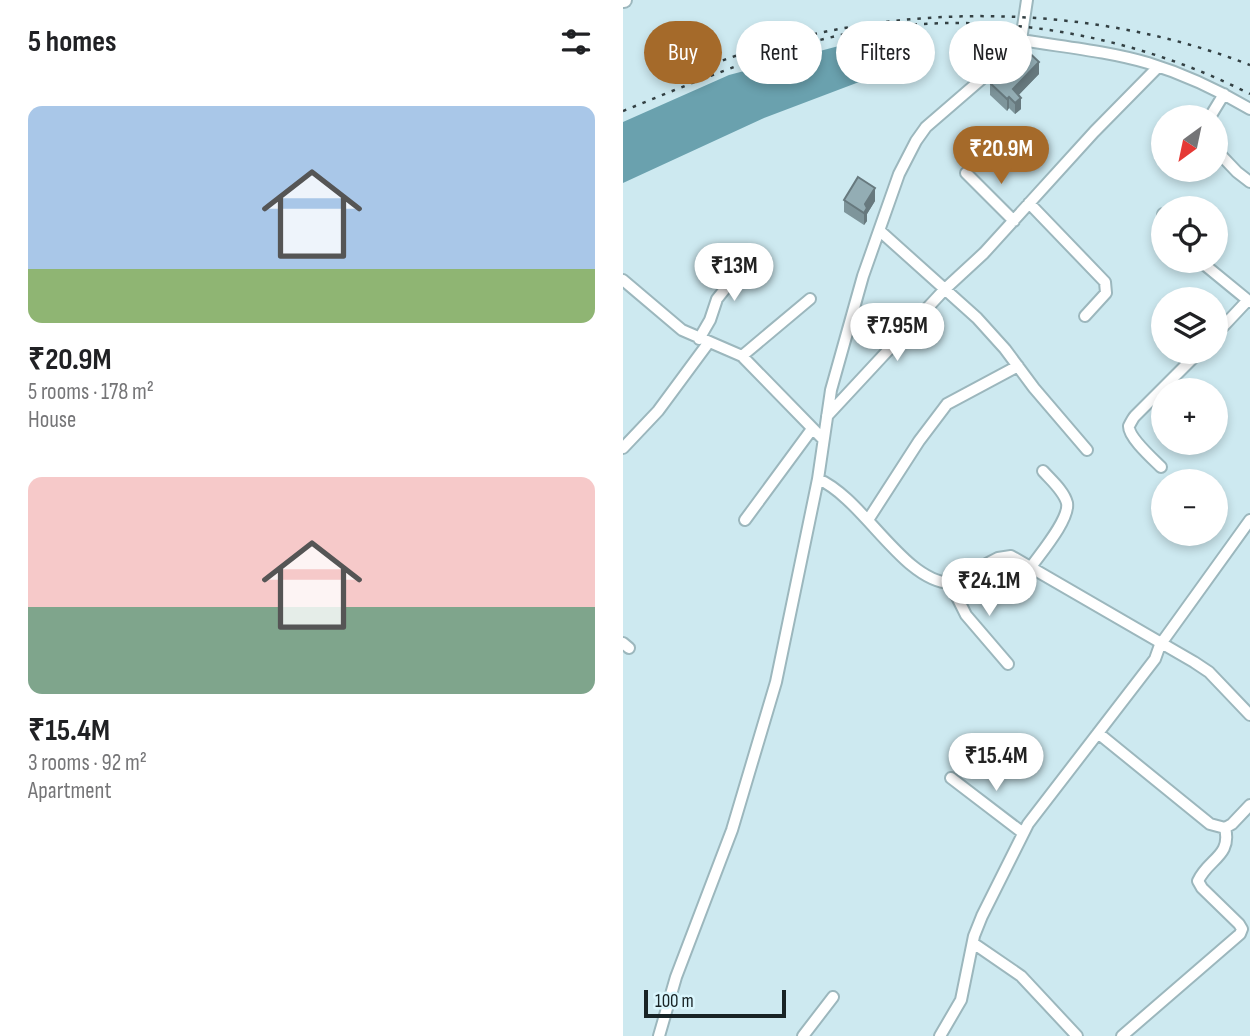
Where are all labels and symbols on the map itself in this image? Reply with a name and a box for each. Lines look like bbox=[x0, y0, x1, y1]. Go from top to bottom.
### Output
north arrow bbox=[1151, 105, 1229, 182]
pin: ₹20.9M bbox=[944, 127, 1058, 186]
pin: ₹13M bbox=[693, 244, 775, 303]
pin: ₹7.95M bbox=[840, 304, 954, 363]
pin: ₹24.1M bbox=[932, 558, 1046, 618]
pin: ₹15.4M bbox=[939, 734, 1053, 793]
scale bar bbox=[644, 987, 786, 1019]

